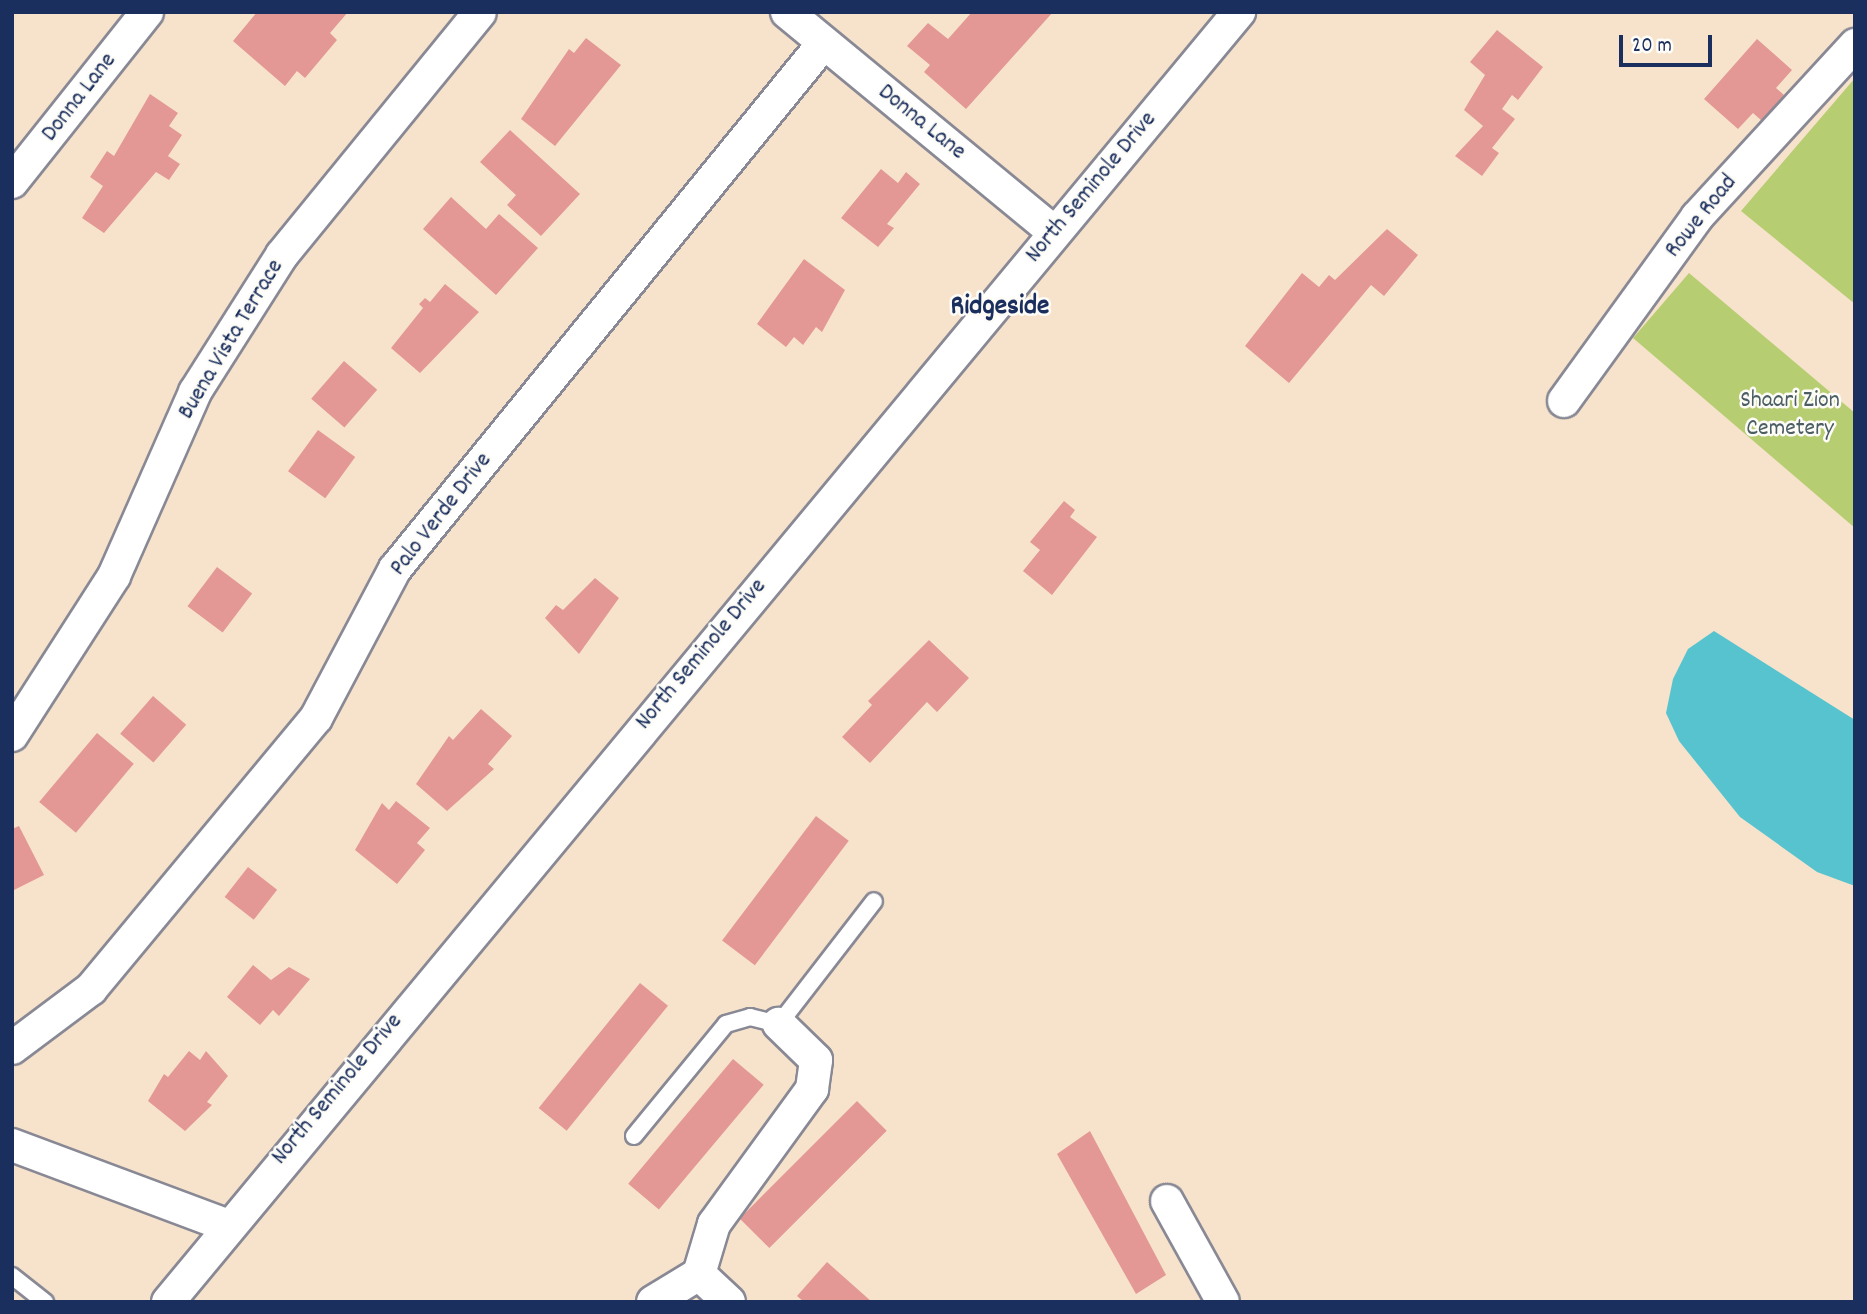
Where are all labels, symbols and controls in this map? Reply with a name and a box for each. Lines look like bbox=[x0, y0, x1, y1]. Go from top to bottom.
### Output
scale bar bbox=[1622, 21, 1715, 65]
text: 20 m bbox=[1632, 32, 1672, 62]
street label: Donna Lane bbox=[36, 48, 124, 148]
street label: Donna Lane bbox=[871, 79, 971, 167]
street label: North Seminole Drive bbox=[1020, 107, 1164, 269]
street label: Rowe Road bbox=[1660, 170, 1744, 264]
street label: Buena Vista Terrace bbox=[173, 255, 291, 425]
district label: Ridgeside bbox=[951, 291, 1049, 325]
park label: Shaari Zion Cemetery bbox=[1740, 388, 1840, 444]
street label: Palo Verde Drive bbox=[385, 448, 499, 582]
street label: North Seminole Drive bbox=[630, 574, 774, 736]
street label: North Seminole Drive bbox=[266, 1009, 410, 1171]

